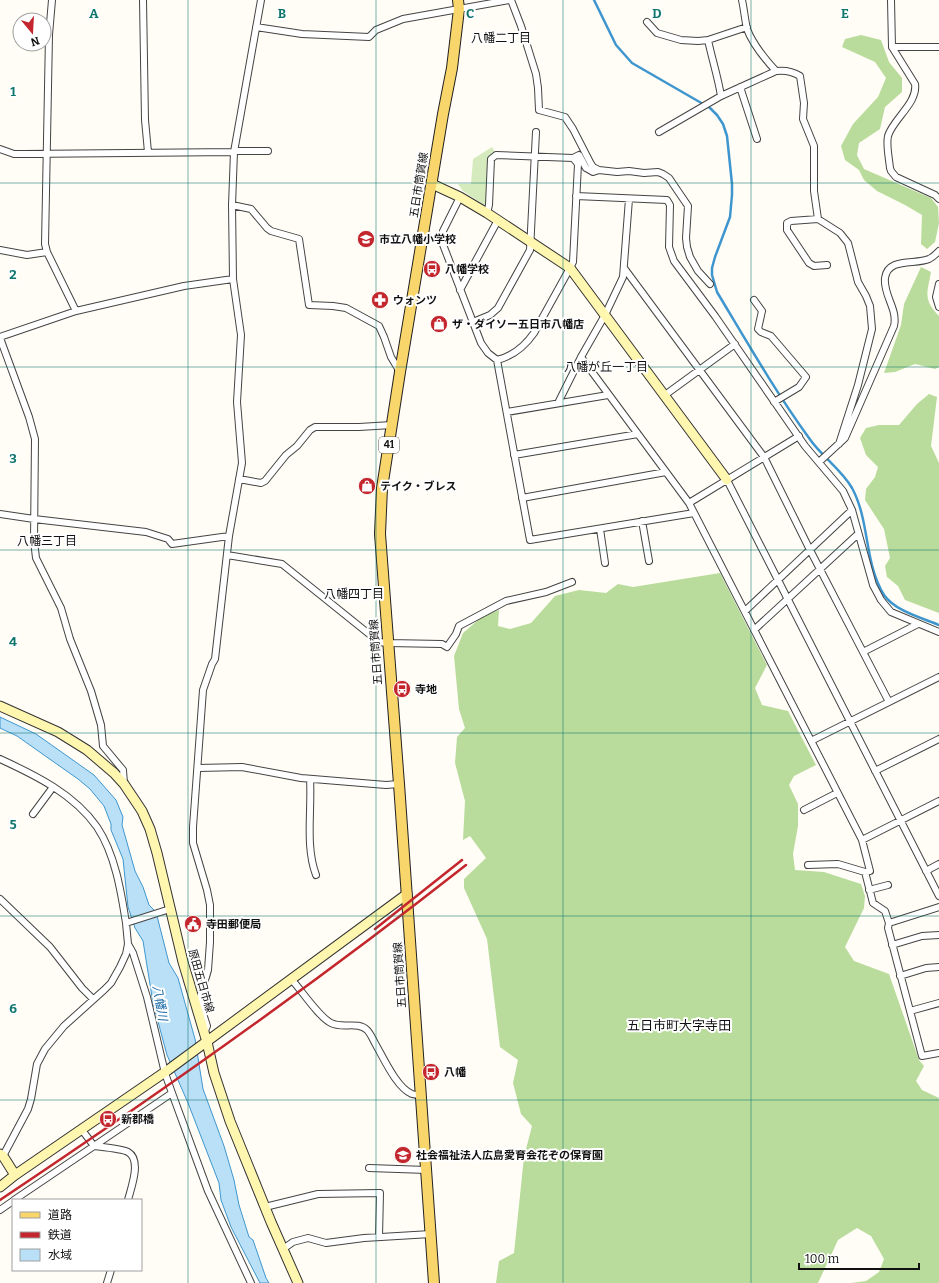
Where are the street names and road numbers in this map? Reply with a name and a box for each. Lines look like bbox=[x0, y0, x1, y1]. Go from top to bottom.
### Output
street label: 五日市筒賀線 bbox=[407, 151, 431, 219]
road number: 41 bbox=[379, 437, 399, 453]
street label: 五日市筒賀線 bbox=[367, 619, 385, 685]
street label: 五日市筒賀線 bbox=[391, 942, 409, 1008]
street label: 原田五日市線 bbox=[186, 947, 216, 1015]

